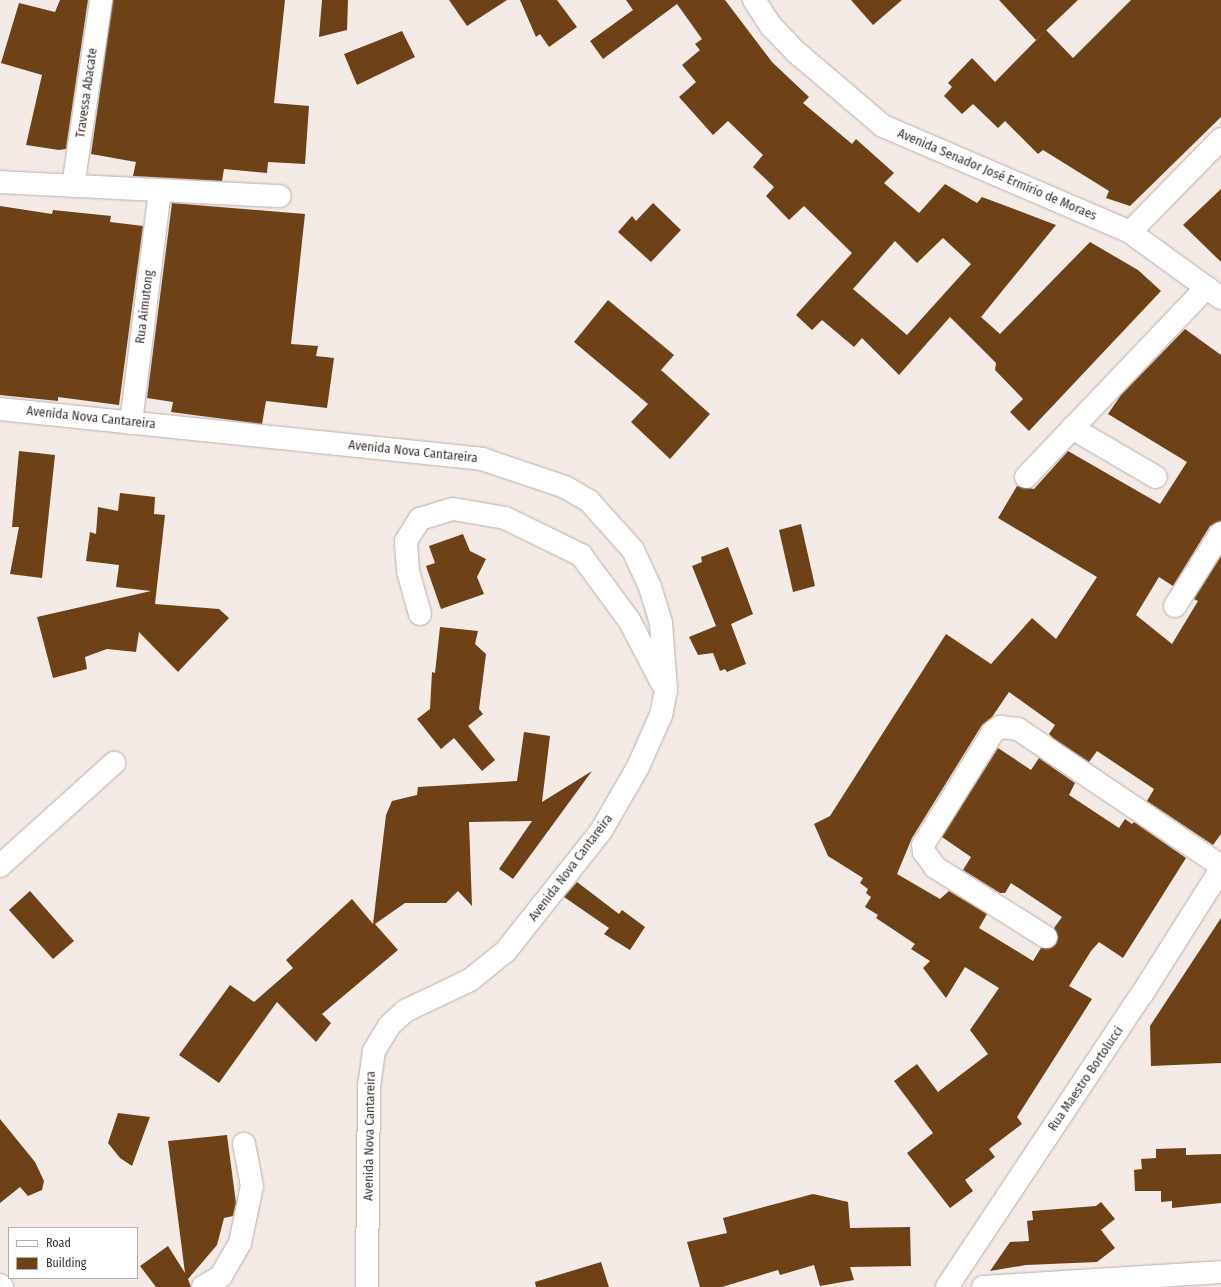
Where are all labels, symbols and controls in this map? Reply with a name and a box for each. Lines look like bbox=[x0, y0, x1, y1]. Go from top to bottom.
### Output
street label: Travessa Abacate bbox=[73, 47, 101, 139]
street label: Avenida Senador José Ermírio de Moraes bbox=[895, 126, 1099, 224]
street label: Rua Aimutong bbox=[133, 269, 157, 345]
street label: Avenida Nova Cantareira bbox=[26, 403, 156, 433]
street label: Avenida Nova Cantareira bbox=[348, 437, 478, 467]
street label: Avenida Nova Cantareira bbox=[526, 811, 616, 925]
street label: Rua Maestro Bortolucci bbox=[1045, 1024, 1127, 1134]
street label: Avenida Nova Cantareira bbox=[361, 1071, 379, 1201]
legend bbox=[8, 1227, 138, 1279]
text: Road bbox=[46, 1236, 71, 1250]
text: Building bbox=[46, 1256, 86, 1270]

